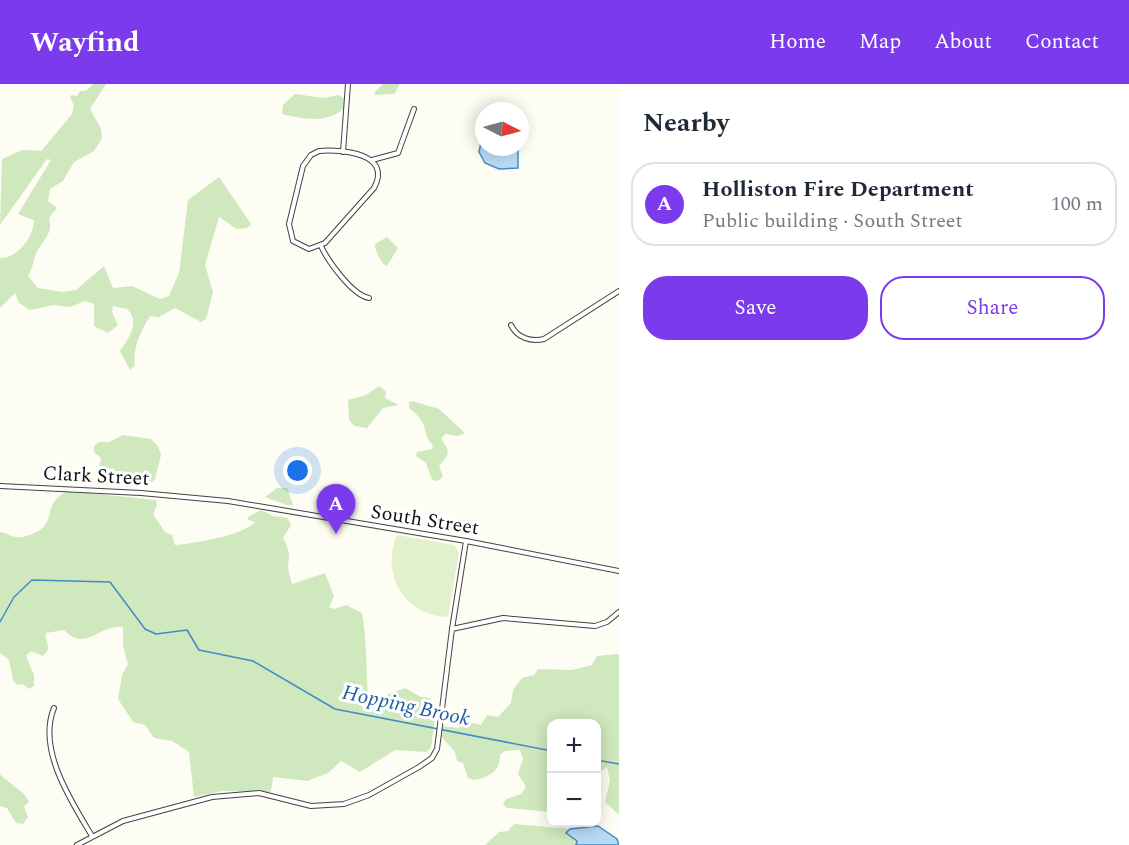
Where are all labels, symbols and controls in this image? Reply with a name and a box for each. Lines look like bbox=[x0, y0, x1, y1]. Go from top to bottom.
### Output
text: Wayfind bbox=[30, 21, 139, 64]
text: Home bbox=[769, 26, 826, 58]
text: Map bbox=[859, 26, 901, 58]
text: About bbox=[934, 26, 992, 58]
text: Contact bbox=[1025, 26, 1099, 58]
north arrow bbox=[475, 102, 529, 156]
text: Nearby bbox=[643, 103, 729, 143]
text: Holliston Fire Department bbox=[702, 173, 974, 206]
text: A bbox=[657, 189, 672, 219]
text: 100 m bbox=[1051, 189, 1103, 219]
text: Public building · South Street bbox=[702, 206, 963, 236]
button: Save bbox=[643, 276, 868, 340]
button: Share bbox=[880, 276, 1105, 340]
your location bbox=[283, 456, 312, 485]
street label: Clark Street bbox=[42, 458, 150, 494]
pin: A bbox=[316, 484, 356, 534]
street label: South Street bbox=[369, 497, 481, 543]
water label: Hopping Brook bbox=[339, 677, 473, 735]
map controls bbox=[547, 719, 601, 827]
button: + bbox=[547, 719, 601, 773]
button: − bbox=[547, 773, 601, 827]

